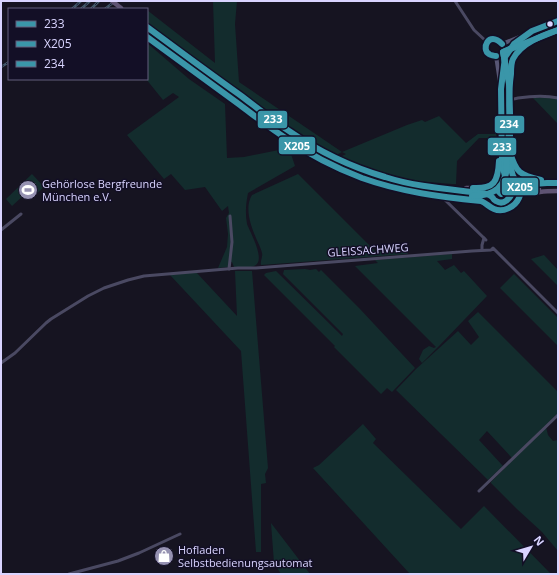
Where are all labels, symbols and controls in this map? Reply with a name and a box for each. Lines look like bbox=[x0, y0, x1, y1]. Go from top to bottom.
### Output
legend bbox=[8, 8, 148, 80]
text: 233 bbox=[44, 15, 65, 32]
unlabelled marker bbox=[545, 19, 555, 29]
text: X205 bbox=[44, 35, 72, 52]
text: 234 bbox=[44, 55, 65, 72]
line badge: 233 bbox=[257, 110, 288, 129]
text: 233 bbox=[264, 111, 282, 126]
line badge: 234 bbox=[494, 115, 525, 134]
text: 234 bbox=[500, 116, 519, 131]
line badge: X205 bbox=[278, 136, 316, 155]
line badge: 233 bbox=[487, 137, 517, 156]
text: X205 bbox=[284, 138, 310, 153]
text: 233 bbox=[493, 139, 511, 154]
place label: Gehörlose Bergfreunde München e.V. bbox=[42, 176, 162, 204]
line badge: X205 bbox=[501, 177, 539, 196]
sports icon: Gehörlose Bergfreunde München e.V. bbox=[17, 179, 39, 201]
text: X205 bbox=[507, 179, 533, 194]
street label: GLEISSACHWEG bbox=[327, 239, 409, 260]
north arrow bbox=[511, 527, 551, 567]
text: N bbox=[531, 532, 548, 549]
place label: Hofladen Selbstbedienungsautomat bbox=[178, 542, 313, 570]
shop icon: Hofladen Selbstbedienungsautomat bbox=[153, 545, 175, 567]

